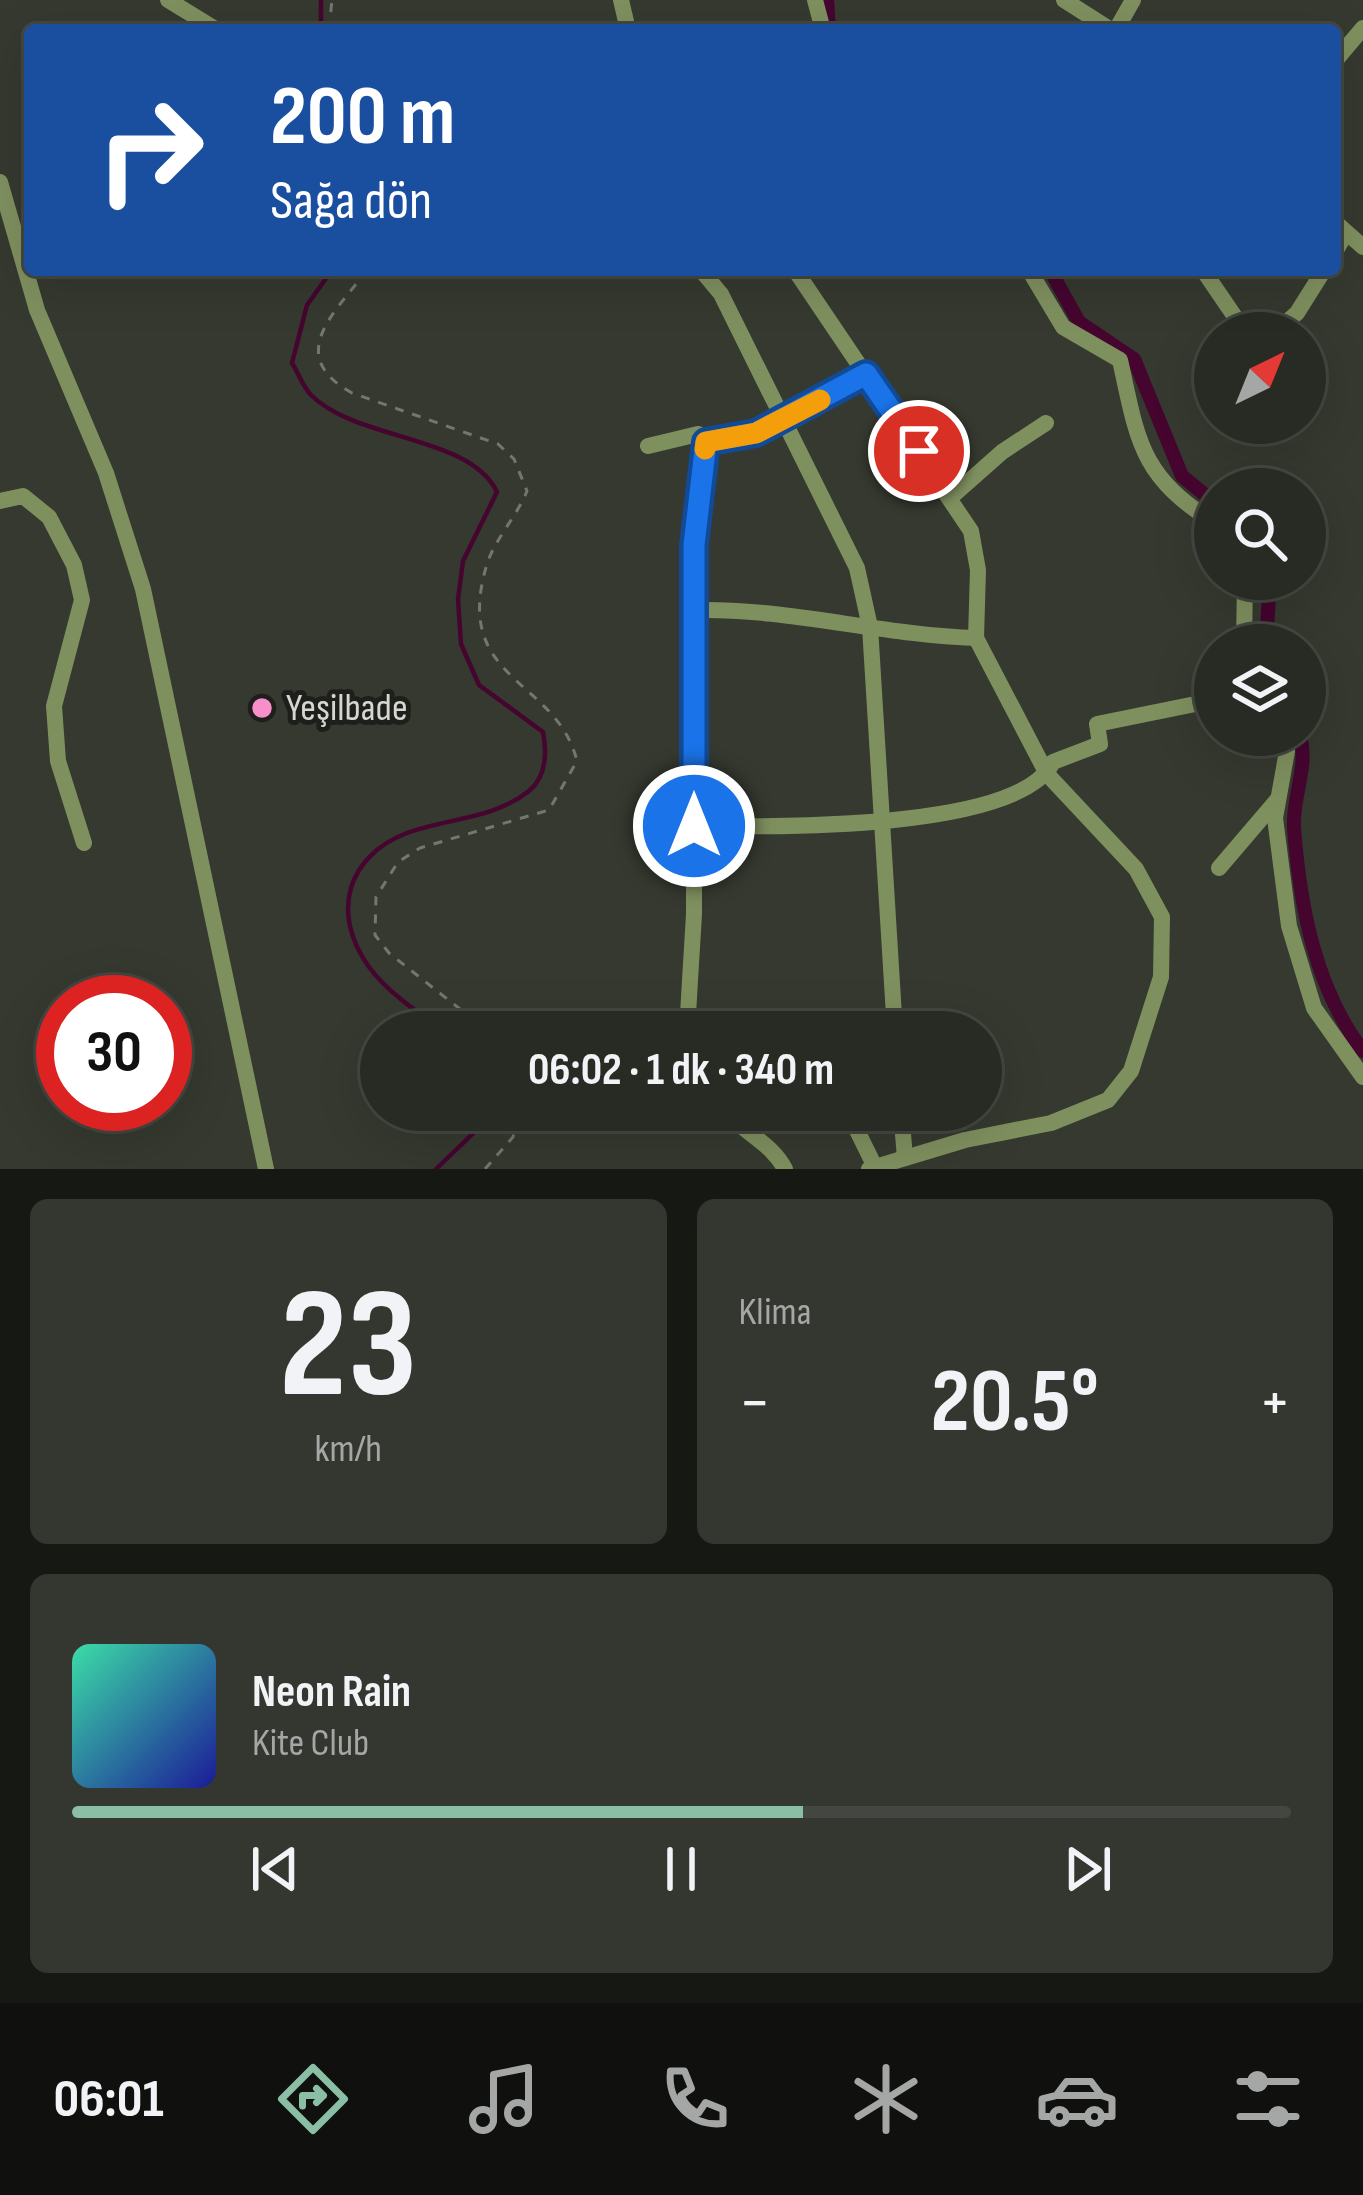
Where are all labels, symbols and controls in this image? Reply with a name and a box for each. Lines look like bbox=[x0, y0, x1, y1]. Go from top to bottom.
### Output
text: 200 m bbox=[270, 67, 456, 168]
icon: right bbox=[72, 72, 228, 228]
text: Sağa dön bbox=[270, 169, 432, 234]
north arrow bbox=[1194, 312, 1326, 444]
map controls bbox=[1194, 312, 1326, 756]
pin bbox=[868, 400, 970, 502]
icon: arrive bbox=[886, 418, 952, 484]
button: search bbox=[1194, 468, 1326, 600]
button: layers bbox=[1194, 624, 1326, 756]
place label: Yeşilbade bbox=[286, 685, 408, 732]
marker: Yeşilbade bbox=[249, 695, 275, 721]
position arrow bbox=[631, 763, 757, 889]
speed limit sign: 30 bbox=[36, 975, 192, 1131]
text: 06:02 · 1 dk · 340 m bbox=[528, 1043, 834, 1098]
text: 23 bbox=[279, 1254, 417, 1441]
text: Klima bbox=[739, 1289, 812, 1336]
text: 20.5° bbox=[931, 1349, 1099, 1457]
text: − bbox=[739, 1364, 771, 1443]
text: + bbox=[1259, 1364, 1291, 1443]
text: km/h bbox=[315, 1426, 382, 1473]
text: Neon Rain bbox=[252, 1665, 411, 1720]
text: Kite Club bbox=[252, 1720, 369, 1767]
icon: previous bbox=[242, 1836, 308, 1902]
icon: pause bbox=[648, 1836, 714, 1902]
icon: next bbox=[1055, 1836, 1121, 1902]
icon: directions bbox=[271, 2057, 355, 2141]
icon: music bbox=[462, 2057, 546, 2141]
icon: phone bbox=[653, 2057, 737, 2141]
icon: climate bbox=[844, 2057, 928, 2141]
icon: car bbox=[1035, 2057, 1119, 2141]
icon: filters bbox=[1226, 2057, 1310, 2141]
text: 06:01 bbox=[53, 2067, 164, 2132]

